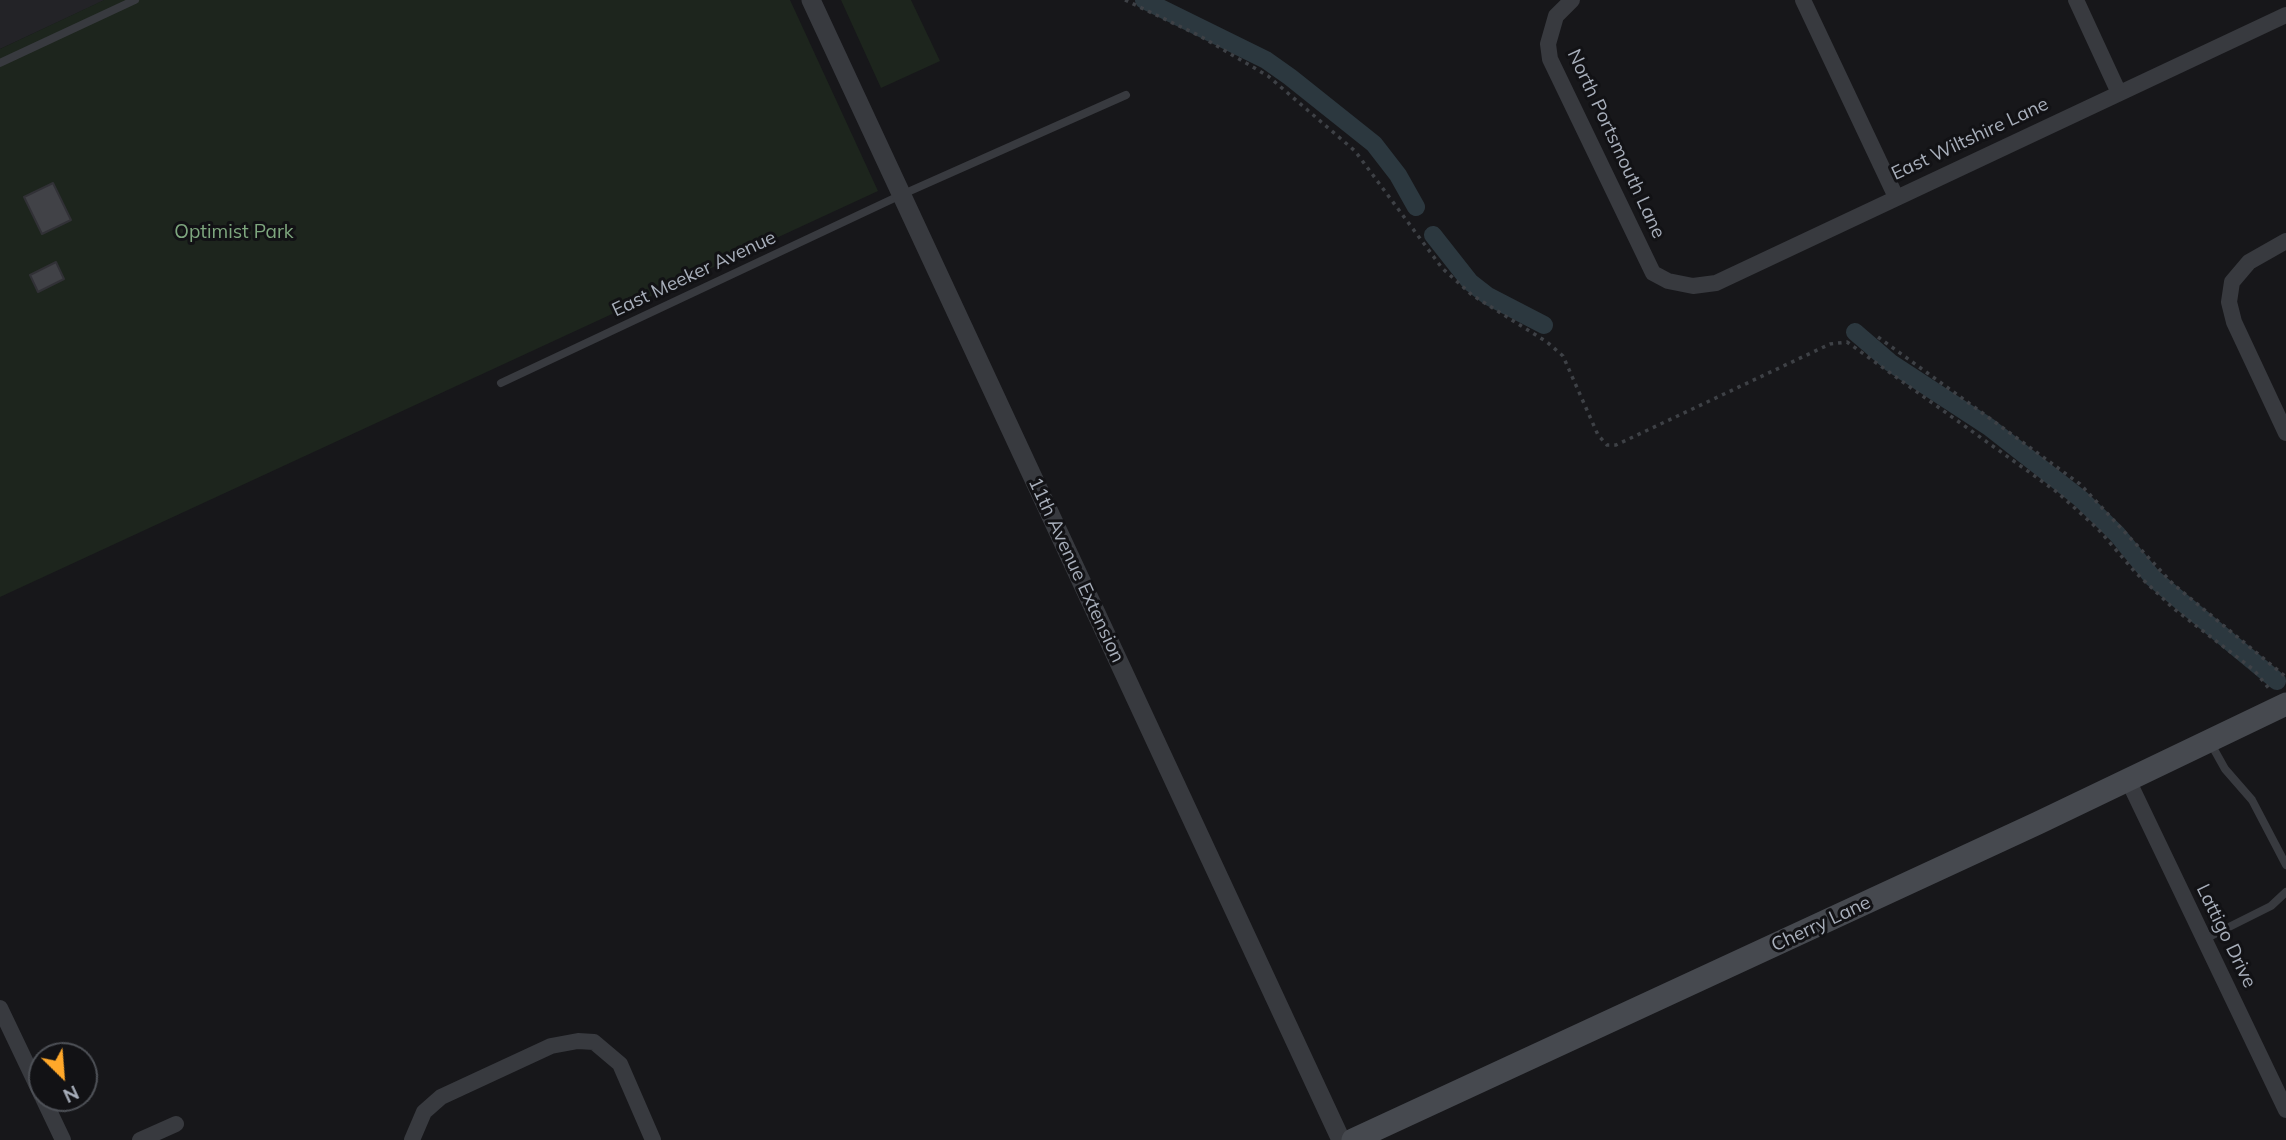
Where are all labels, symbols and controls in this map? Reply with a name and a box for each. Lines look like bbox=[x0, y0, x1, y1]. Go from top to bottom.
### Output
street label: North Portsmouth Lane bbox=[1562, 46, 1670, 242]
street label: East Wiltshire Lane bbox=[1888, 93, 2052, 185]
park label: Optimist Park bbox=[174, 221, 294, 243]
street label: East Meeker Avenue bbox=[608, 226, 780, 322]
street label: 11th Avenue Extension bbox=[1023, 474, 1129, 666]
street label: Lattigo Drive bbox=[2191, 880, 2261, 992]
street label: Cherry Lane bbox=[1768, 891, 1874, 957]
north arrow bbox=[28, 1042, 98, 1112]
text: N bbox=[59, 1080, 83, 1108]

